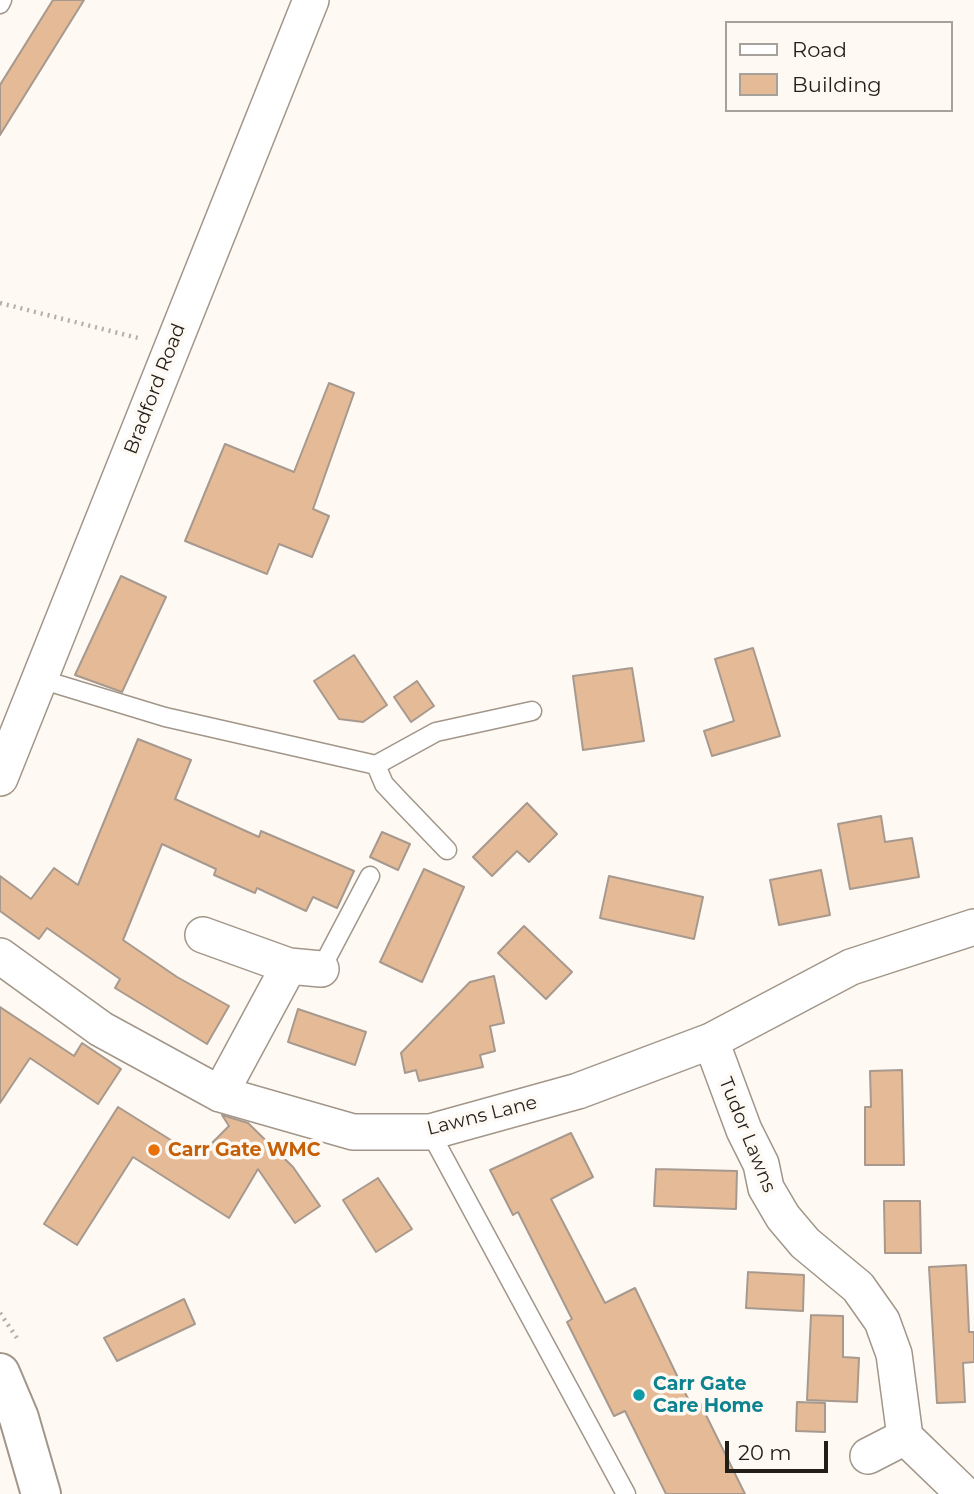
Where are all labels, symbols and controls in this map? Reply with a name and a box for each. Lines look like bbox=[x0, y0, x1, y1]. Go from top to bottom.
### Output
legend bbox=[726, 21, 953, 112]
text: Road bbox=[792, 37, 847, 62]
text: Building bbox=[792, 72, 882, 97]
street label: Bradford Road bbox=[120, 320, 190, 458]
street label: Tudor Lawns bbox=[714, 1074, 780, 1196]
street label: Lawns Lane bbox=[425, 1091, 539, 1141]
place label: Carr Gate WMC bbox=[168, 1139, 320, 1161]
marker: Carr Gate WMC bbox=[146, 1142, 162, 1158]
place label: Carr Gate Care Home bbox=[653, 1373, 764, 1417]
marker: Carr Gate Care Home bbox=[631, 1387, 647, 1403]
scale bar bbox=[729, 1428, 832, 1472]
text: 20 m bbox=[738, 1440, 792, 1465]

